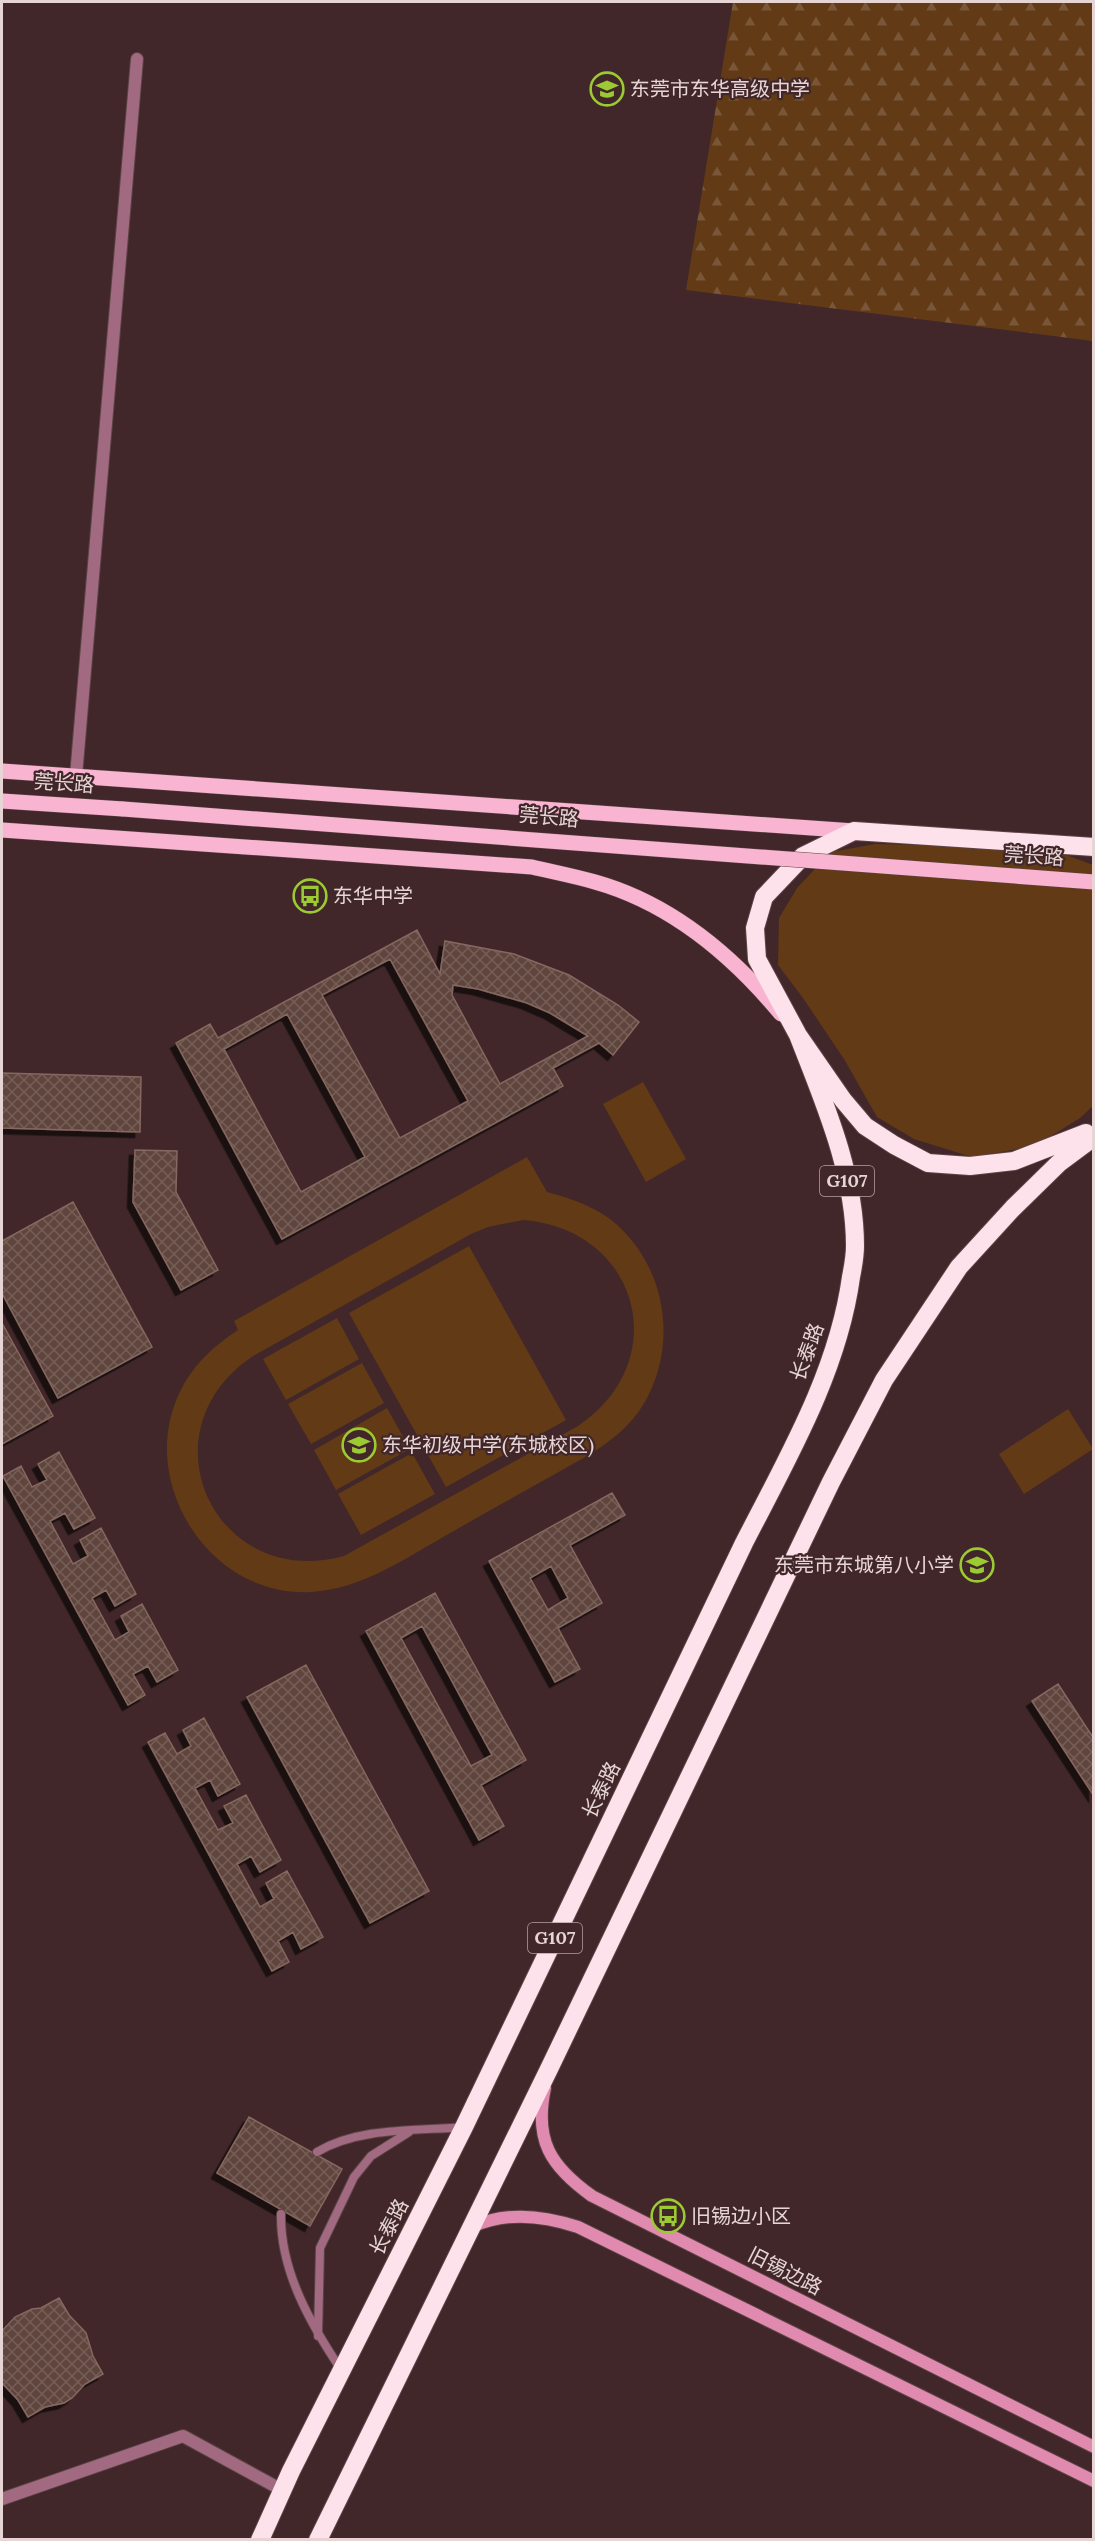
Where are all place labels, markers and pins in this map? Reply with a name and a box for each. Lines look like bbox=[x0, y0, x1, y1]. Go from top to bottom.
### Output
school or university icon: 东莞市东华高级中学 bbox=[589, 71, 625, 107]
place label: 东莞市东华高级中学 bbox=[630, 76, 810, 101]
bus stop icon: 东华中学 bbox=[292, 878, 328, 914]
place label: 东华中学 bbox=[333, 883, 413, 908]
school or university icon: 东华初级中学(东城校区) bbox=[341, 1427, 377, 1463]
place label: 东华初级中学(东城校区) bbox=[382, 1432, 594, 1458]
school or university icon: 东莞市东城第八小学 bbox=[959, 1547, 995, 1583]
place label: 东莞市东城第八小学 bbox=[774, 1552, 954, 1577]
bus stop icon: 旧锡边小区 bbox=[650, 2198, 686, 2234]
place label: 旧锡边小区 bbox=[691, 2203, 791, 2228]

